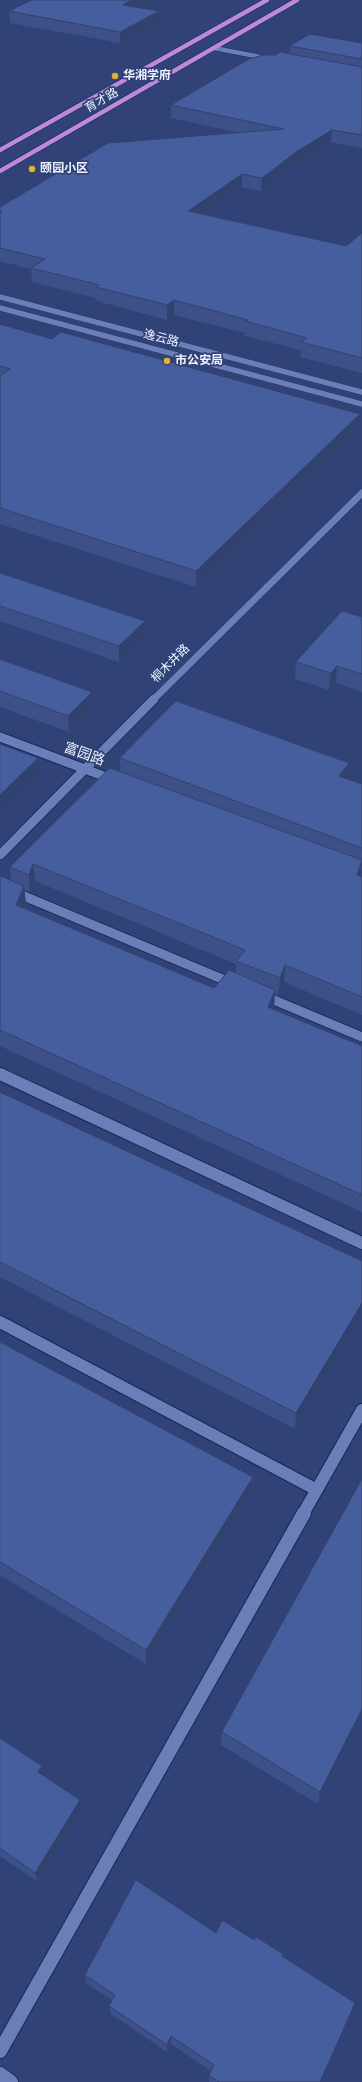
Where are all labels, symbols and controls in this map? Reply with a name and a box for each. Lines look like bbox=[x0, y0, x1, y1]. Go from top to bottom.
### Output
place label: 华湘学府 bbox=[123, 69, 171, 83]
marker: 华湘学府 bbox=[110, 71, 120, 81]
street label: 育才路 bbox=[83, 86, 121, 116]
place label: 颐园小区 bbox=[40, 162, 88, 176]
marker: 颐园小区 bbox=[27, 164, 37, 174]
street label: 逸云路 bbox=[142, 327, 180, 351]
place label: 市公安局 bbox=[175, 354, 223, 368]
marker: 市公安局 bbox=[162, 356, 172, 366]
street label: 桐木井路 bbox=[149, 642, 193, 686]
street label: 富园路 bbox=[61, 740, 107, 770]

